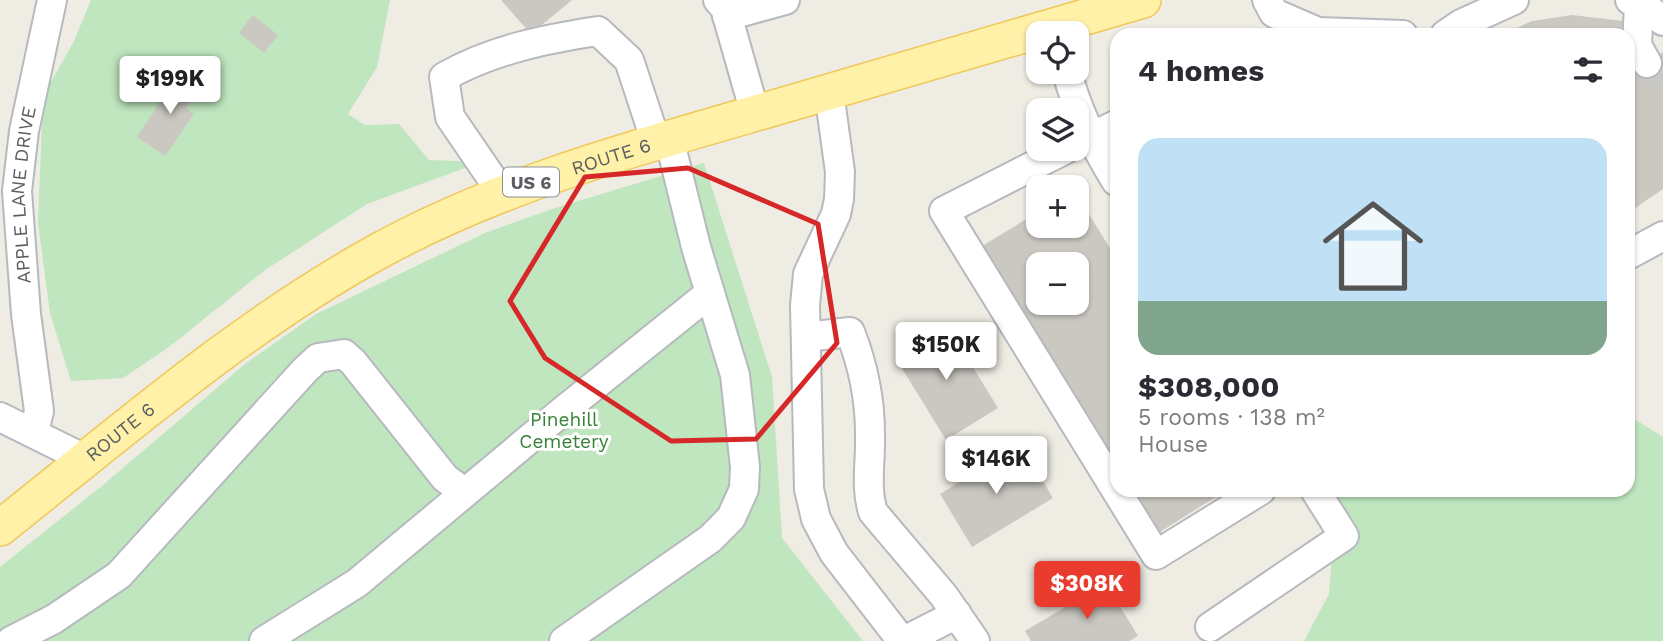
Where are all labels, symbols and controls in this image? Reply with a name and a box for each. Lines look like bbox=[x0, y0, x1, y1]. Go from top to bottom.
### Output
map controls bbox=[1026, 21, 1089, 315]
button: locate bbox=[1026, 21, 1089, 84]
icon: filters bbox=[1569, 51, 1607, 89]
text: 4 homes bbox=[1138, 53, 1264, 88]
pin: $199K bbox=[121, 57, 219, 116]
text: $199K bbox=[136, 65, 204, 92]
button: layers bbox=[1026, 98, 1089, 161]
street label: APPLE LANE DRIVE bbox=[5, 104, 41, 285]
street label: ROUTE 6 bbox=[568, 133, 653, 180]
road number: US 6 bbox=[503, 168, 559, 196]
button: + bbox=[1026, 175, 1089, 238]
icon: home bbox=[1310, 183, 1436, 309]
button: − bbox=[1026, 252, 1089, 315]
pin: $150K bbox=[897, 322, 995, 382]
text: $150K bbox=[912, 331, 980, 358]
text: $308,000 bbox=[1138, 369, 1280, 404]
street label: ROUTE 6 bbox=[81, 397, 159, 466]
text: 5 rooms · 138 m² bbox=[1138, 404, 1325, 431]
park label: Pinehill Cemetery bbox=[519, 408, 609, 453]
text: House bbox=[1138, 431, 1208, 458]
pin: $146K bbox=[947, 436, 1045, 496]
text: $146K bbox=[961, 445, 1031, 472]
pin: $308K bbox=[1038, 562, 1136, 621]
text: $308K bbox=[1050, 570, 1124, 597]

